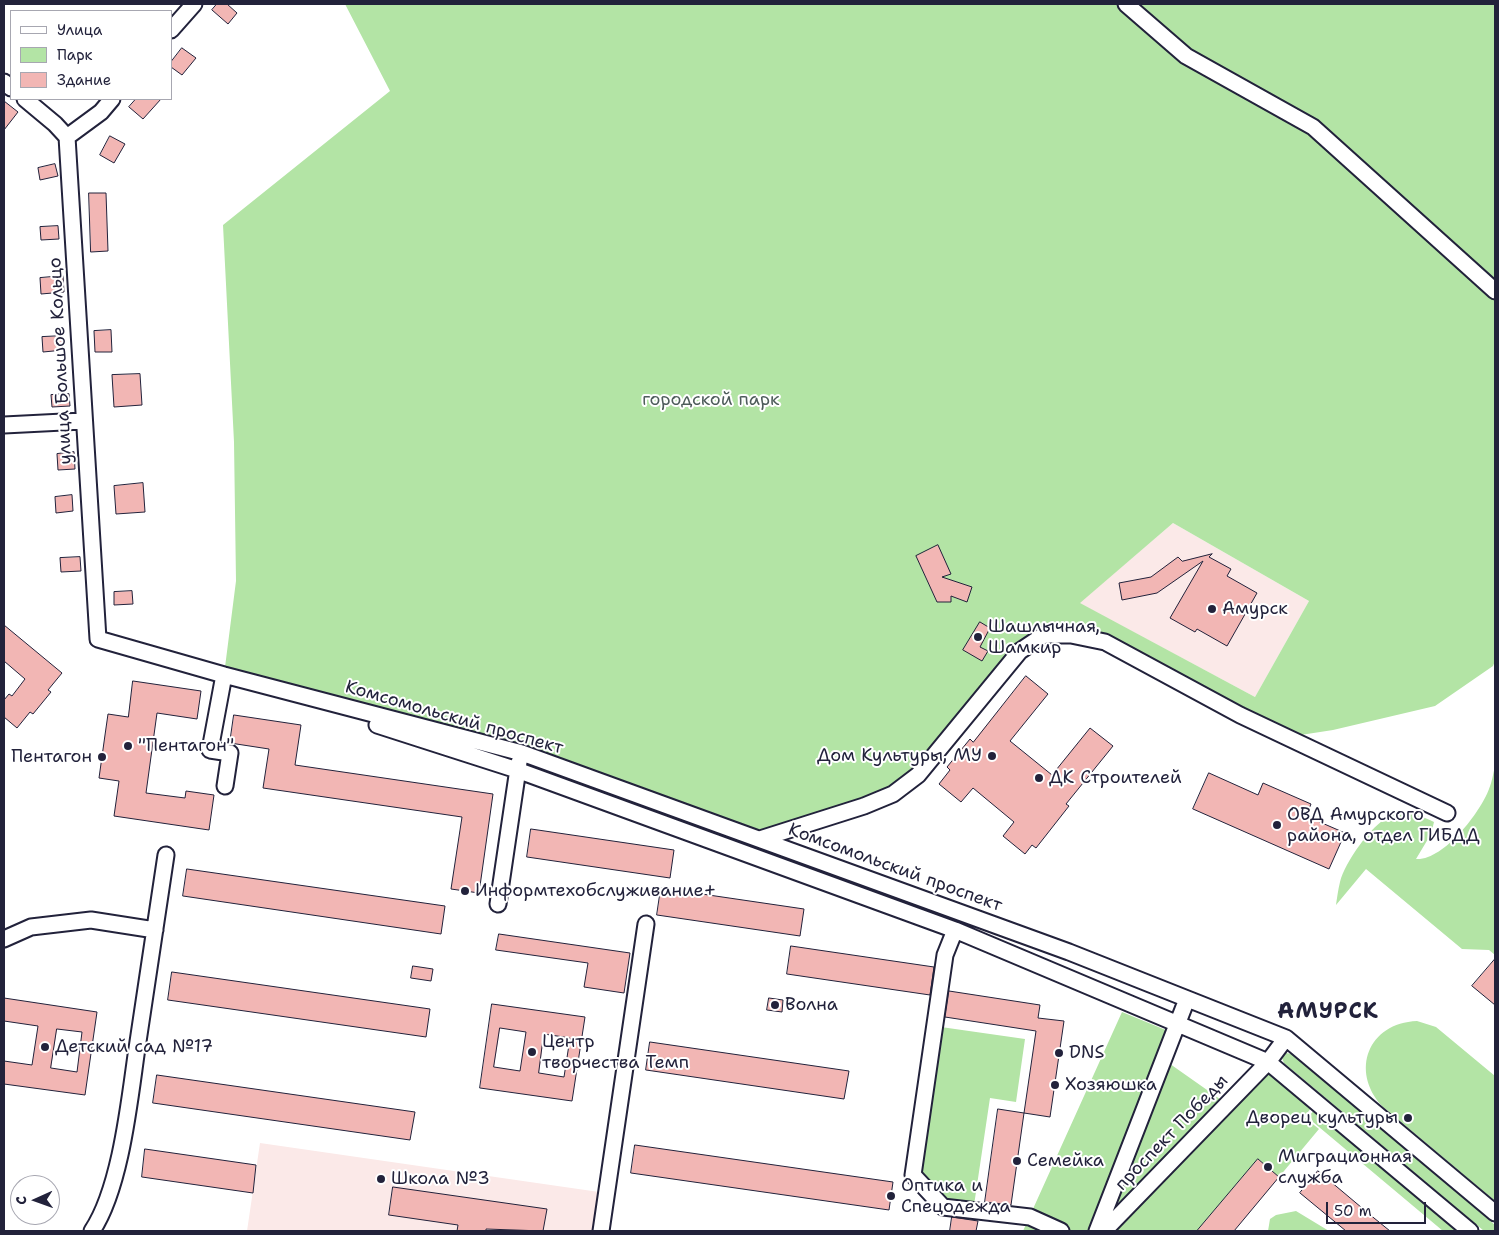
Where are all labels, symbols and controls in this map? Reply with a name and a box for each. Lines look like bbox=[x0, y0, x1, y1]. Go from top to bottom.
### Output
legend bbox=[10, 10, 172, 100]
text: Улица bbox=[57, 20, 102, 40]
text: Парк bbox=[57, 45, 93, 65]
text: Здание bbox=[57, 70, 111, 90]
street label: улица Большое Кольцо bbox=[45, 257, 77, 465]
park label: городской парк bbox=[642, 389, 780, 411]
place label: Амурск bbox=[1222, 598, 1288, 620]
marker: Амурск bbox=[1206, 603, 1218, 615]
place label: Шашлычная, Шамкир bbox=[988, 616, 1100, 659]
marker: Шашлычная, Шамкир bbox=[972, 631, 984, 643]
street label: Комсомольский проспект bbox=[342, 676, 566, 760]
place label: "Пентагон" bbox=[138, 735, 234, 757]
marker: "Пентагон" bbox=[122, 740, 134, 752]
place label: Дом Культуры, МУ bbox=[817, 745, 982, 767]
place label: Пентагон bbox=[11, 746, 92, 768]
marker: Дом Культуры, МУ bbox=[986, 750, 998, 762]
marker: Пентагон bbox=[96, 751, 108, 763]
place label: ДК Строителей bbox=[1049, 767, 1182, 789]
marker: ДК Строителей bbox=[1033, 772, 1045, 784]
place label: ОВД Амурского района, отдел ГИБДД bbox=[1287, 804, 1479, 846]
street label: Комсомольский проспект bbox=[785, 819, 1005, 917]
marker: ОВД Амурского района, отдел ГИБДД bbox=[1271, 819, 1283, 831]
place label: Информтехобслуживание+ bbox=[475, 880, 716, 902]
marker: Информтехобслуживание+ bbox=[459, 885, 471, 897]
place label: Волна bbox=[785, 994, 838, 1016]
marker: Волна bbox=[769, 999, 781, 1011]
district label: АМУРСК bbox=[1277, 999, 1379, 1025]
place label: Центр творчества Темп bbox=[542, 1031, 689, 1074]
place label: Детский сад №17 bbox=[55, 1036, 213, 1058]
marker: Детский сад №17 bbox=[39, 1041, 51, 1053]
place label: DNS bbox=[1069, 1042, 1104, 1064]
marker: Центр творчества Темп bbox=[526, 1046, 538, 1058]
marker: DNS bbox=[1053, 1047, 1065, 1059]
street label: проспект Победы bbox=[1111, 1070, 1233, 1196]
place label: Хозяюшка bbox=[1065, 1074, 1157, 1096]
marker: Хозяюшка bbox=[1049, 1079, 1061, 1091]
place label: Дворец культуры bbox=[1246, 1107, 1398, 1129]
marker: Дворец культуры bbox=[1402, 1112, 1414, 1124]
place label: Миграционная служба bbox=[1278, 1146, 1412, 1188]
place label: Семейка bbox=[1027, 1150, 1104, 1172]
marker: Семейка bbox=[1011, 1155, 1023, 1167]
marker: Миграционная служба bbox=[1262, 1161, 1274, 1173]
place label: Школа №3 bbox=[391, 1168, 490, 1190]
marker: Школа №3 bbox=[375, 1173, 387, 1185]
north arrow bbox=[10, 1175, 60, 1225]
place label: Оптика и Спецодежда bbox=[901, 1175, 1011, 1218]
marker: Оптика и Спецодежда bbox=[885, 1190, 897, 1202]
scale bar bbox=[1329, 1192, 1429, 1224]
text: С bbox=[12, 1196, 30, 1205]
text: 50 m bbox=[1334, 1201, 1372, 1221]

